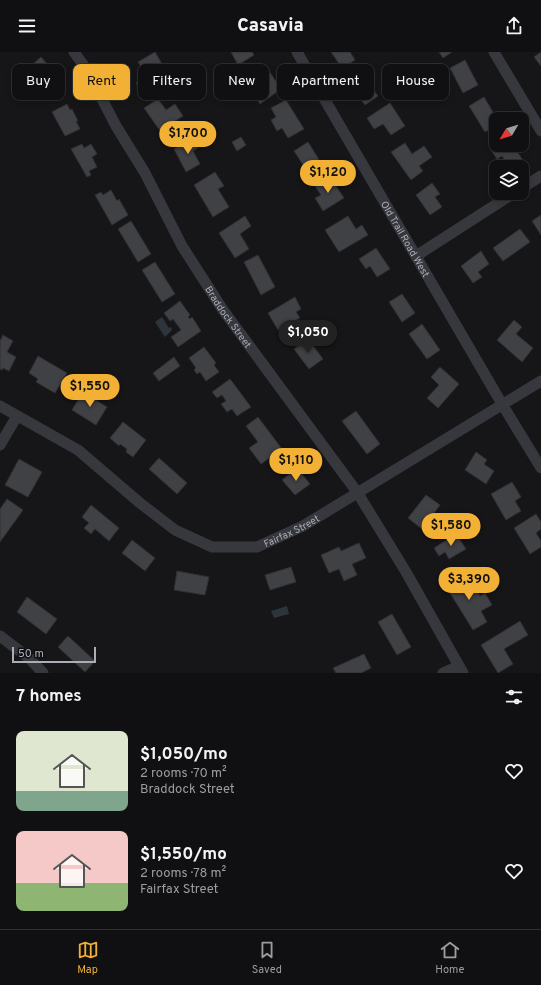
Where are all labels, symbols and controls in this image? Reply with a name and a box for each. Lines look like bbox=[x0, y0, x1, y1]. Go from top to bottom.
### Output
icon: menu bbox=[16, 15, 38, 37]
text: Casavia bbox=[237, 15, 304, 38]
icon: share bbox=[503, 15, 525, 37]
chip: Buy bbox=[12, 64, 65, 100]
chip: Rent bbox=[73, 64, 130, 100]
chip: Filters bbox=[138, 64, 206, 100]
chip: New bbox=[214, 64, 269, 100]
chip: Apartment bbox=[277, 64, 374, 100]
chip: House bbox=[382, 64, 449, 100]
north arrow bbox=[489, 112, 529, 152]
map controls bbox=[489, 112, 529, 200]
pin: $1,700 bbox=[155, 121, 221, 155]
text: $1,700 bbox=[168, 126, 208, 142]
pin: $1,120 bbox=[295, 160, 361, 194]
button: layers bbox=[489, 160, 529, 200]
text: $1,120 bbox=[309, 165, 347, 181]
street label: Old Trail Road West bbox=[377, 199, 432, 280]
street label: Braddock Street bbox=[201, 284, 254, 351]
pin: $1,050 bbox=[275, 320, 341, 354]
text: $1,050 bbox=[287, 325, 329, 341]
pin: $1,550 bbox=[57, 374, 123, 408]
text: $1,550 bbox=[70, 379, 110, 395]
pin: $1,110 bbox=[263, 448, 329, 482]
text: $1,110 bbox=[278, 453, 314, 469]
street label: Fairfax Street bbox=[262, 512, 322, 551]
pin: $1,580 bbox=[418, 513, 484, 547]
text: $1,580 bbox=[431, 518, 471, 534]
pin: $3,390 bbox=[436, 567, 502, 601]
text: $3,390 bbox=[448, 572, 490, 588]
scale bar bbox=[12, 645, 96, 664]
text: 50 m bbox=[18, 647, 44, 661]
text: 7 homes bbox=[16, 686, 82, 708]
icon: filters bbox=[503, 686, 525, 708]
text: $1,050/mo bbox=[140, 744, 228, 766]
icon: home bbox=[48, 747, 96, 795]
icon: heart bbox=[503, 760, 525, 782]
text: 2 rooms · 70 m² bbox=[140, 766, 227, 782]
text: Braddock Street bbox=[140, 782, 235, 798]
text: $1,550/mo bbox=[140, 844, 227, 866]
icon: home bbox=[48, 847, 96, 895]
icon: heart bbox=[503, 860, 525, 882]
text: 2 rooms · 78 m² bbox=[140, 866, 226, 882]
text: Fairfax Street bbox=[140, 882, 218, 898]
tab: Map bbox=[77, 939, 99, 977]
tab: Saved bbox=[252, 939, 282, 977]
tab: Home bbox=[435, 939, 464, 977]

